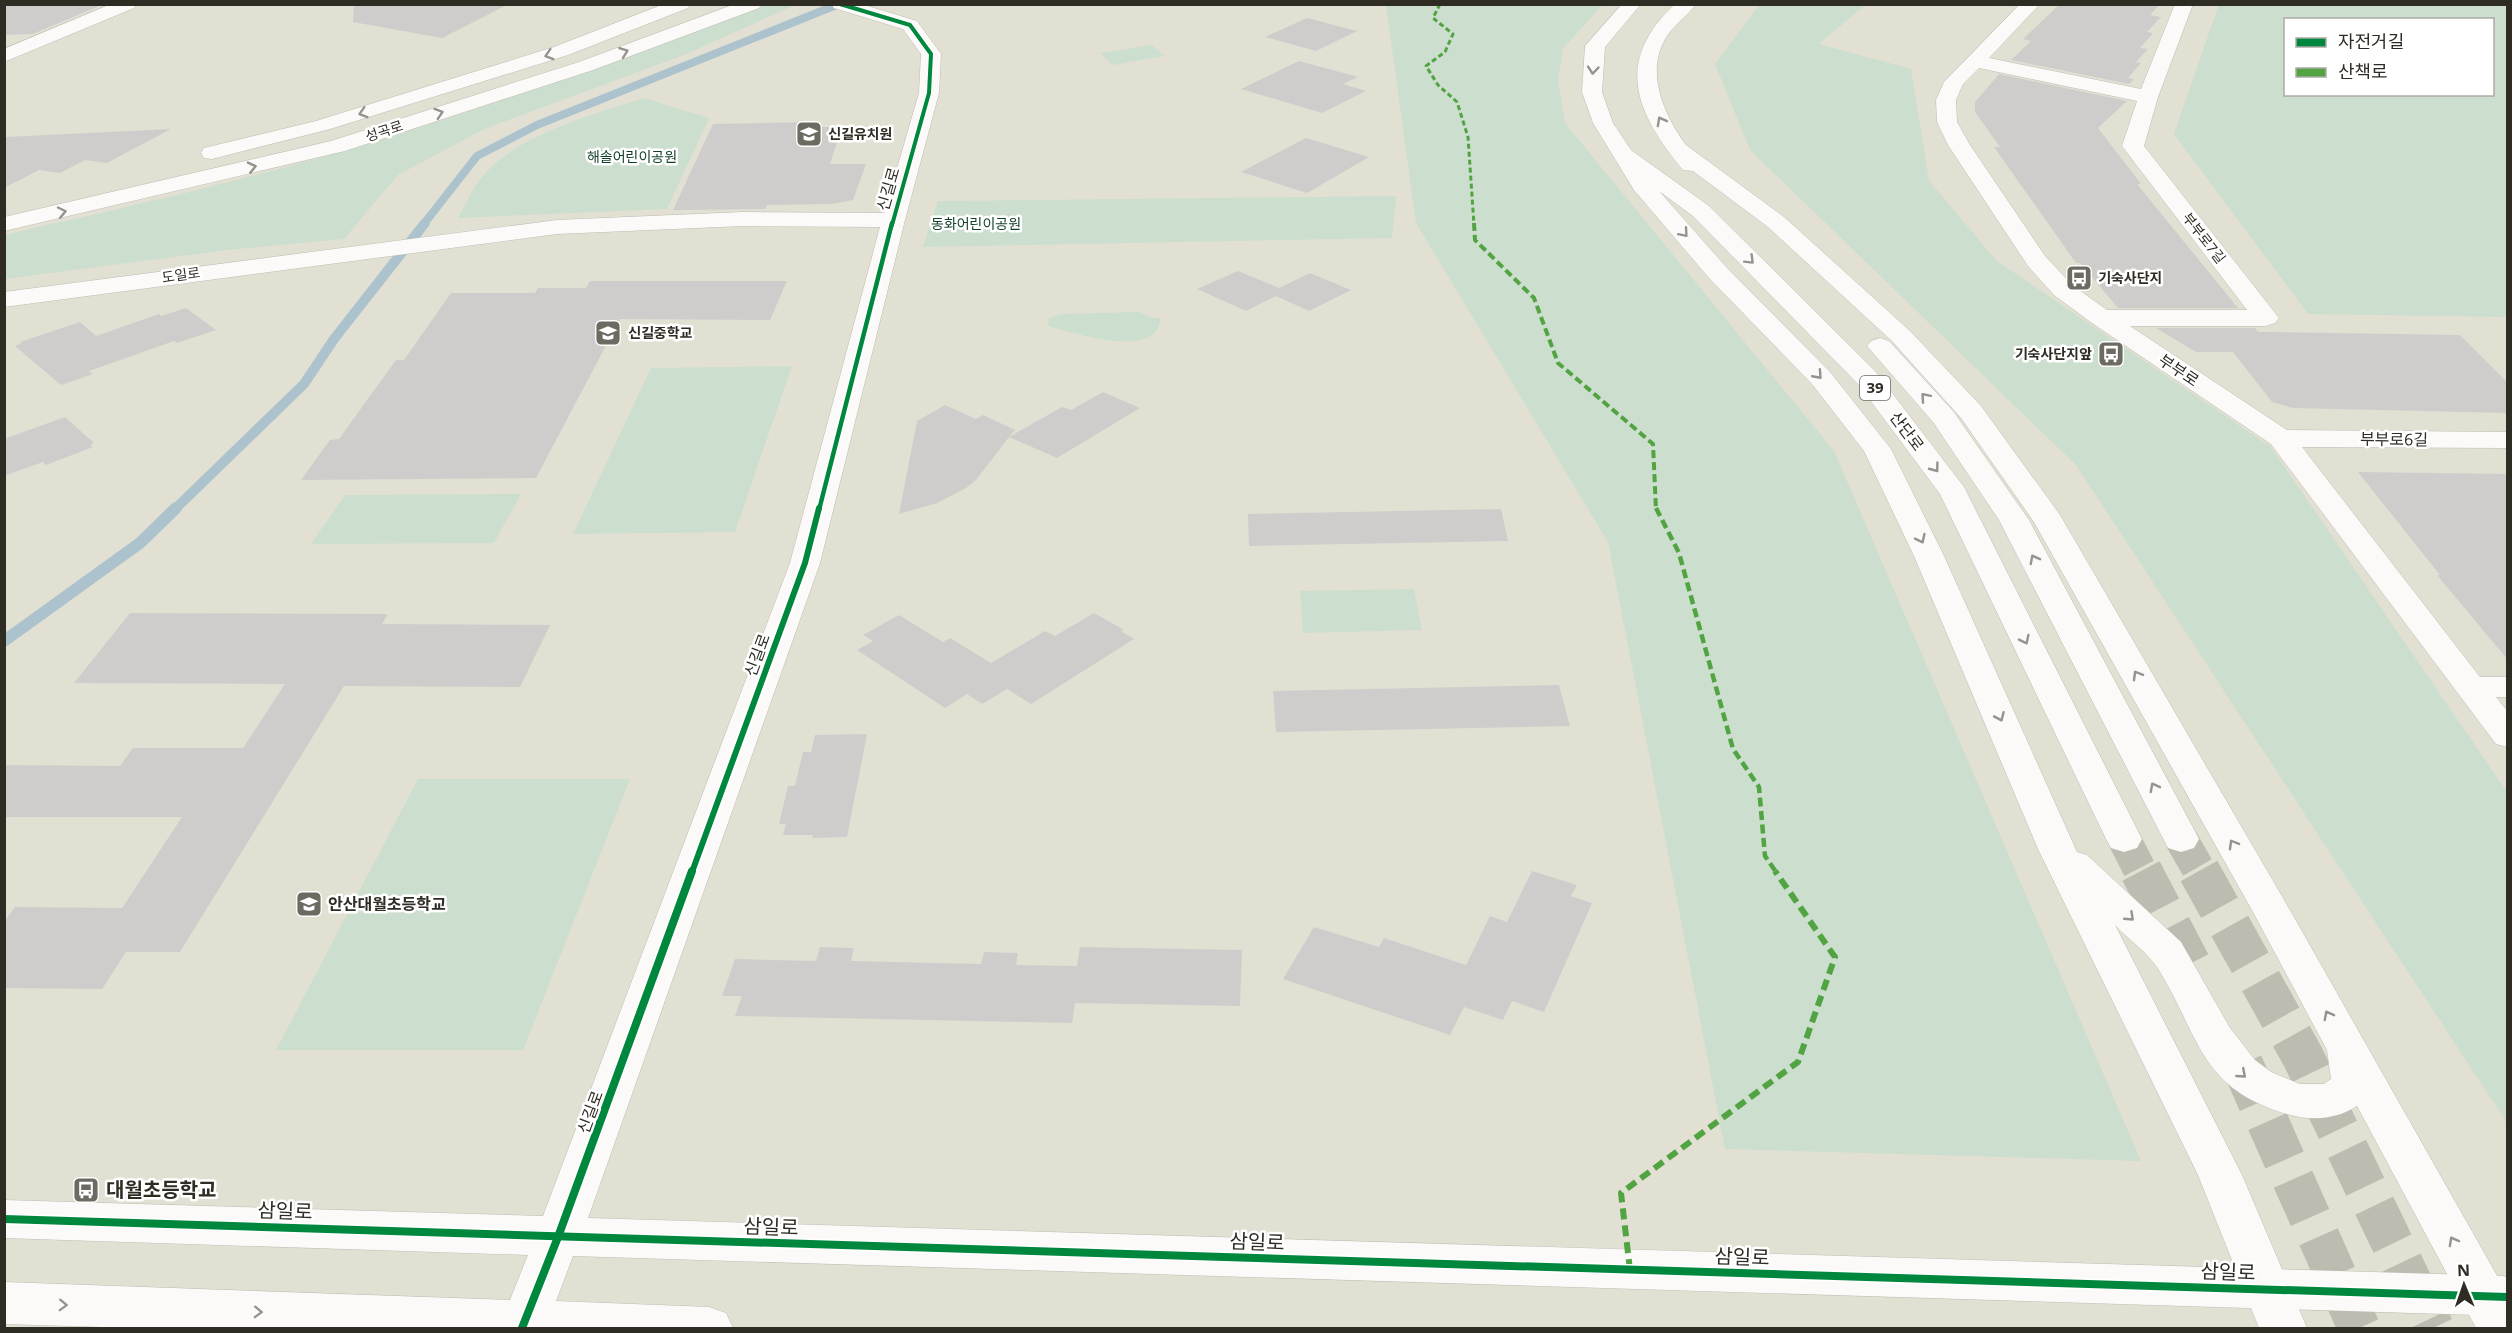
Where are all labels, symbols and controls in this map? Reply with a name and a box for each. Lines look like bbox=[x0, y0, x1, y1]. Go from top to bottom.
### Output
legend bbox=[2284, 18, 2494, 96]
text: 자전거길 bbox=[2338, 29, 2404, 53]
one-way arrow bbox=[544, 47, 555, 60]
one-way arrow bbox=[618, 47, 629, 59]
text: 산책로 bbox=[2338, 59, 2388, 83]
one-way arrow bbox=[1587, 65, 1600, 74]
one-way arrow bbox=[358, 106, 369, 118]
one-way arrow bbox=[433, 108, 444, 121]
street label: 성곡로 bbox=[363, 115, 405, 146]
one-way arrow bbox=[1657, 117, 1668, 127]
school or university icon: 신길유치원 bbox=[794, 119, 824, 149]
place label: 신길유치원 bbox=[828, 124, 892, 143]
park label: 해솔어린이공원 bbox=[587, 147, 677, 166]
one-way arrow bbox=[246, 161, 256, 174]
street label: 신길로 bbox=[871, 164, 905, 213]
one-way arrow bbox=[56, 206, 66, 219]
street label: 부부로7길 bbox=[2179, 208, 2230, 267]
park label: 동화어린이공원 bbox=[931, 214, 1021, 233]
one-way arrow bbox=[1677, 226, 1688, 237]
one-way arrow bbox=[1742, 252, 1753, 263]
street label: 도일로 bbox=[160, 262, 202, 287]
bus stop icon: 기숙사단지 bbox=[2064, 263, 2094, 293]
place label: 기숙사단지 bbox=[2098, 268, 2162, 287]
school or university icon: 신길중학교 bbox=[593, 318, 623, 348]
place label: 신길중학교 bbox=[628, 323, 693, 342]
bus stop icon: 기숙사단지앞 bbox=[2096, 339, 2126, 369]
place label: 기숙사단지앞 bbox=[2015, 344, 2092, 363]
street label: 부부로 bbox=[2155, 349, 2204, 392]
one-way arrow bbox=[1811, 368, 1822, 379]
road number: 39 bbox=[1860, 376, 1890, 400]
one-way arrow bbox=[1922, 393, 1933, 404]
street label: 산단로 bbox=[1885, 407, 1929, 455]
street label: 부부로6길 bbox=[2360, 427, 2428, 451]
one-way arrow bbox=[1927, 461, 1938, 472]
one-way arrow bbox=[1913, 533, 1925, 544]
one-way arrow bbox=[2030, 554, 2042, 565]
street label: 신길로 bbox=[739, 630, 775, 680]
one-way arrow bbox=[2018, 633, 2030, 644]
one-way arrow bbox=[2132, 671, 2144, 681]
one-way arrow bbox=[1992, 711, 2004, 722]
one-way arrow bbox=[2150, 783, 2161, 794]
one-way arrow bbox=[2229, 840, 2241, 850]
school or university icon: 안산대월초등학교 bbox=[294, 889, 324, 919]
place label: 안산대월초등학교 bbox=[328, 893, 446, 915]
one-way arrow bbox=[2123, 910, 2134, 921]
one-way arrow bbox=[2324, 1011, 2335, 1021]
one-way arrow bbox=[2235, 1067, 2246, 1078]
street label: 신길로 bbox=[572, 1087, 608, 1137]
bus stop icon: 대월초등학교 bbox=[71, 1175, 101, 1205]
place label: 대월초등학교 bbox=[106, 1176, 216, 1203]
street label: 삼일로 bbox=[257, 1196, 313, 1225]
street label: 삼일로 bbox=[743, 1212, 799, 1241]
street label: 삼일로 bbox=[1229, 1227, 1285, 1256]
one-way arrow bbox=[2449, 1236, 2460, 1247]
street label: 삼일로 bbox=[1714, 1242, 1770, 1271]
north arrow bbox=[2434, 1255, 2494, 1315]
street label: 삼일로 bbox=[2200, 1257, 2256, 1286]
text: N bbox=[2457, 1259, 2470, 1281]
one-way arrow bbox=[58, 1298, 67, 1311]
one-way arrow bbox=[253, 1306, 262, 1318]

